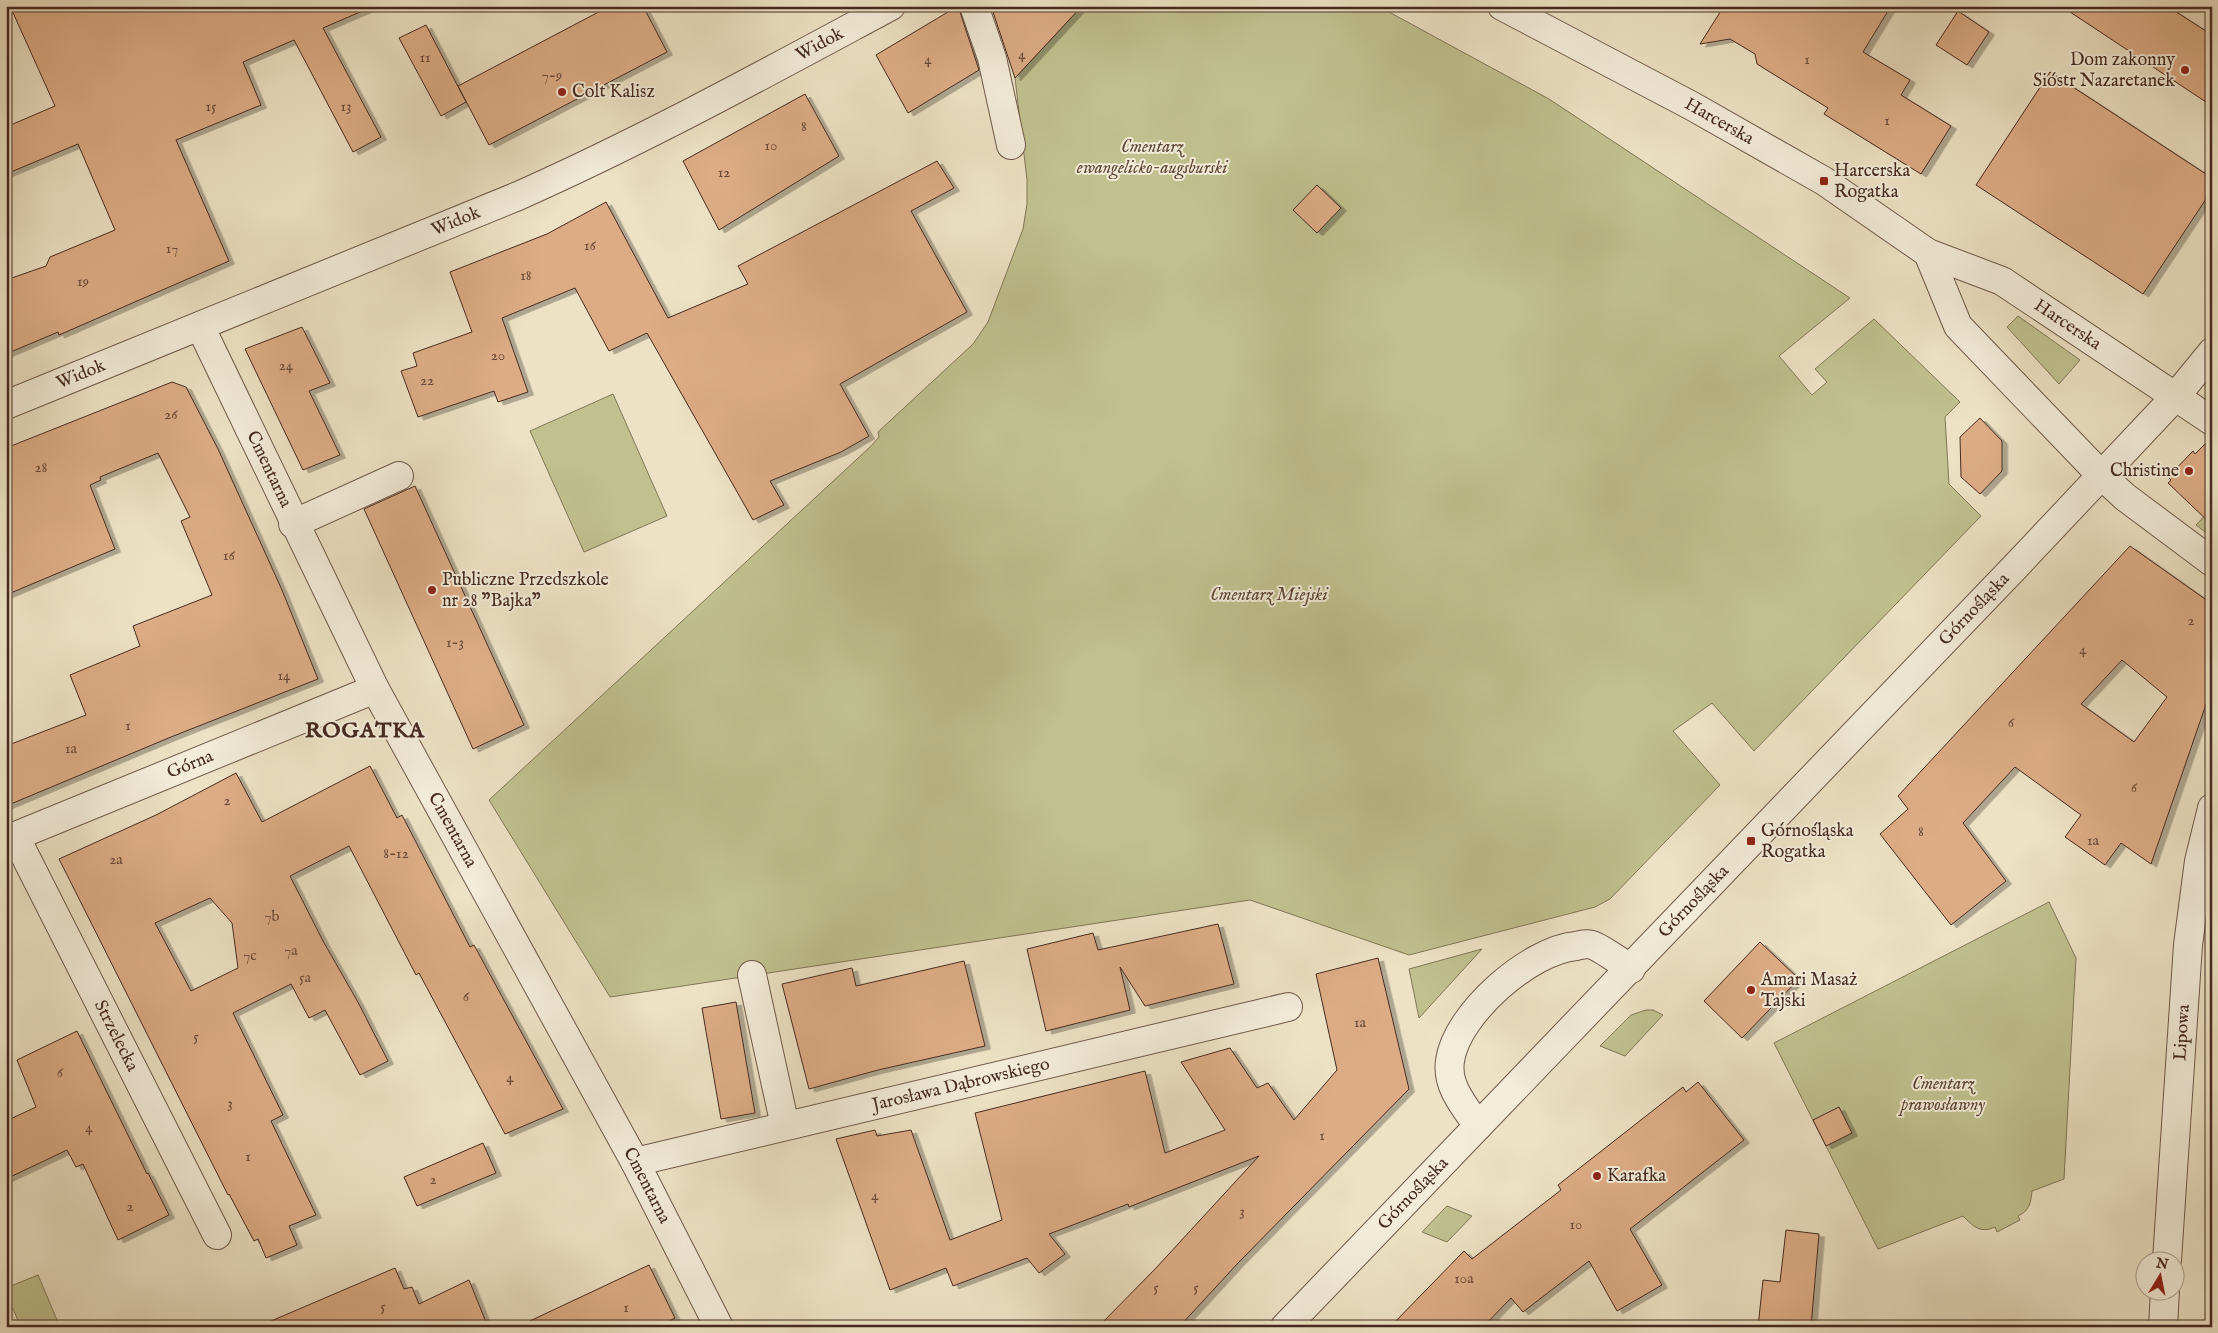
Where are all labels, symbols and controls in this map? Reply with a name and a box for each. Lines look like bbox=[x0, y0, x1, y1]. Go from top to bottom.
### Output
street label: Widok bbox=[792, 22, 848, 66]
house number: 4 bbox=[1018, 45, 1026, 64]
house number: 11 bbox=[419, 48, 431, 67]
place label: Dom zakonny Sióstr Nazaretanek bbox=[2033, 49, 2175, 93]
house number: 4 bbox=[924, 50, 932, 69]
house number: 1 bbox=[1804, 50, 1810, 69]
marker: Dom zakonny Sióstr Nazaretanek bbox=[2179, 64, 2191, 76]
house number: 7-9 bbox=[542, 66, 562, 85]
place label: Colt Kalisz bbox=[572, 81, 655, 104]
marker: Colt Kalisz bbox=[556, 86, 568, 98]
street label: Harcerska bbox=[1680, 93, 1758, 150]
house number: 15 bbox=[205, 97, 217, 116]
house number: 13 bbox=[340, 97, 352, 116]
house number: 1 bbox=[1884, 111, 1890, 130]
house number: 8 bbox=[801, 117, 807, 136]
house number: 10 bbox=[765, 136, 777, 155]
park label: Cmentarz ewangelicko-augsburski bbox=[1076, 136, 1229, 180]
place label: Harcerska Rogatka bbox=[1834, 160, 1910, 204]
house number: 12 bbox=[718, 163, 730, 182]
marker: Harcerska Rogatka bbox=[1818, 175, 1830, 187]
street label: Widok bbox=[428, 201, 484, 242]
house number: 16 bbox=[584, 236, 597, 255]
house number: 17 bbox=[166, 239, 178, 258]
house number: 18 bbox=[520, 266, 532, 285]
house number: 19 bbox=[77, 272, 89, 291]
street label: Harcerska bbox=[2030, 294, 2106, 356]
house number: 20 bbox=[491, 346, 505, 365]
street label: Widok bbox=[53, 354, 109, 395]
house number: 24 bbox=[279, 356, 294, 375]
house number: 22 bbox=[420, 371, 434, 390]
house number: 26 bbox=[164, 405, 178, 424]
street label: Cmentarna bbox=[241, 427, 297, 512]
house number: 28 bbox=[35, 458, 48, 477]
place label: Christine bbox=[2110, 460, 2179, 483]
marker: Christine bbox=[2183, 465, 2195, 477]
house number: 16 bbox=[223, 546, 236, 565]
street label: Górnośląska bbox=[1934, 568, 2015, 651]
place label: Publiczne Przedszkole nr 28 "Bajka" bbox=[442, 569, 609, 613]
marker: Publiczne Przedszkole nr 28 "Bajka" bbox=[426, 584, 438, 596]
park label: Cmentarz Miejski bbox=[1210, 584, 1330, 607]
house number: 2 bbox=[2187, 611, 2195, 630]
house number: 1-3 bbox=[446, 633, 464, 652]
house number: 4 bbox=[2079, 640, 2087, 659]
house number: 14 bbox=[278, 666, 291, 685]
house number: 6 bbox=[2008, 713, 2015, 732]
house number: 1 bbox=[125, 716, 131, 735]
district label: ROGATKA bbox=[305, 717, 425, 745]
house number: 1a bbox=[65, 739, 78, 758]
street label: Górna bbox=[164, 745, 217, 784]
house number: 6 bbox=[2131, 778, 2138, 797]
street label: Cmentarna bbox=[423, 788, 483, 872]
house number: 2 bbox=[223, 791, 231, 810]
place label: Górnośląska Rogatka bbox=[1761, 820, 1854, 864]
house number: 8 bbox=[1918, 822, 1924, 841]
house number: 1a bbox=[2087, 831, 2100, 850]
marker: Górnośląska Rogatka bbox=[1745, 835, 1757, 847]
house number: 8-12 bbox=[383, 844, 409, 863]
house number: 2a bbox=[109, 850, 123, 869]
street label: Górnośląska bbox=[1653, 860, 1734, 943]
house number: 7b bbox=[264, 907, 280, 926]
house number: 7a bbox=[284, 941, 298, 960]
house number: 7c bbox=[243, 946, 257, 965]
house number: 5a bbox=[299, 968, 311, 987]
place label: Amari Masaż Tajski bbox=[1760, 969, 1857, 1013]
marker: Amari Masaż Tajski bbox=[1745, 984, 1757, 996]
house number: 6 bbox=[463, 987, 470, 1006]
street label: Strzelecka bbox=[89, 996, 144, 1076]
street label: Lipowa bbox=[2169, 1003, 2196, 1061]
house number: 1a bbox=[1354, 1013, 1367, 1032]
house number: 5 bbox=[193, 1027, 199, 1046]
street label: Jarosława Dąbrowskiego bbox=[868, 1052, 1052, 1117]
house number: 6 bbox=[57, 1063, 64, 1082]
house number: 4 bbox=[506, 1068, 514, 1087]
park label: Cmentarz prawosławny bbox=[1898, 1073, 1985, 1117]
house number: 3 bbox=[227, 1094, 233, 1113]
house number: 4 bbox=[85, 1118, 93, 1137]
house number: 1 bbox=[1319, 1126, 1325, 1145]
street label: Cmentarna bbox=[618, 1143, 676, 1228]
house number: 1 bbox=[245, 1147, 251, 1166]
street label: Górnośląska bbox=[1373, 1152, 1454, 1235]
place label: Karafka bbox=[1607, 1165, 1666, 1188]
house number: 2 bbox=[429, 1170, 437, 1189]
marker: Karafka bbox=[1591, 1170, 1603, 1182]
house number: 4 bbox=[871, 1186, 879, 1205]
house number: 2 bbox=[126, 1197, 134, 1216]
house number: 3 bbox=[1239, 1202, 1245, 1221]
house number: 10 bbox=[1570, 1215, 1582, 1234]
north arrow bbox=[2136, 1250, 2186, 1300]
text: N bbox=[2154, 1254, 2170, 1274]
house number: 10a bbox=[1454, 1269, 1474, 1288]
house number: 5 bbox=[1153, 1278, 1159, 1297]
house number: 5 bbox=[1193, 1278, 1199, 1297]
house number: 5 bbox=[380, 1297, 386, 1316]
house number: 1 bbox=[623, 1298, 629, 1317]

